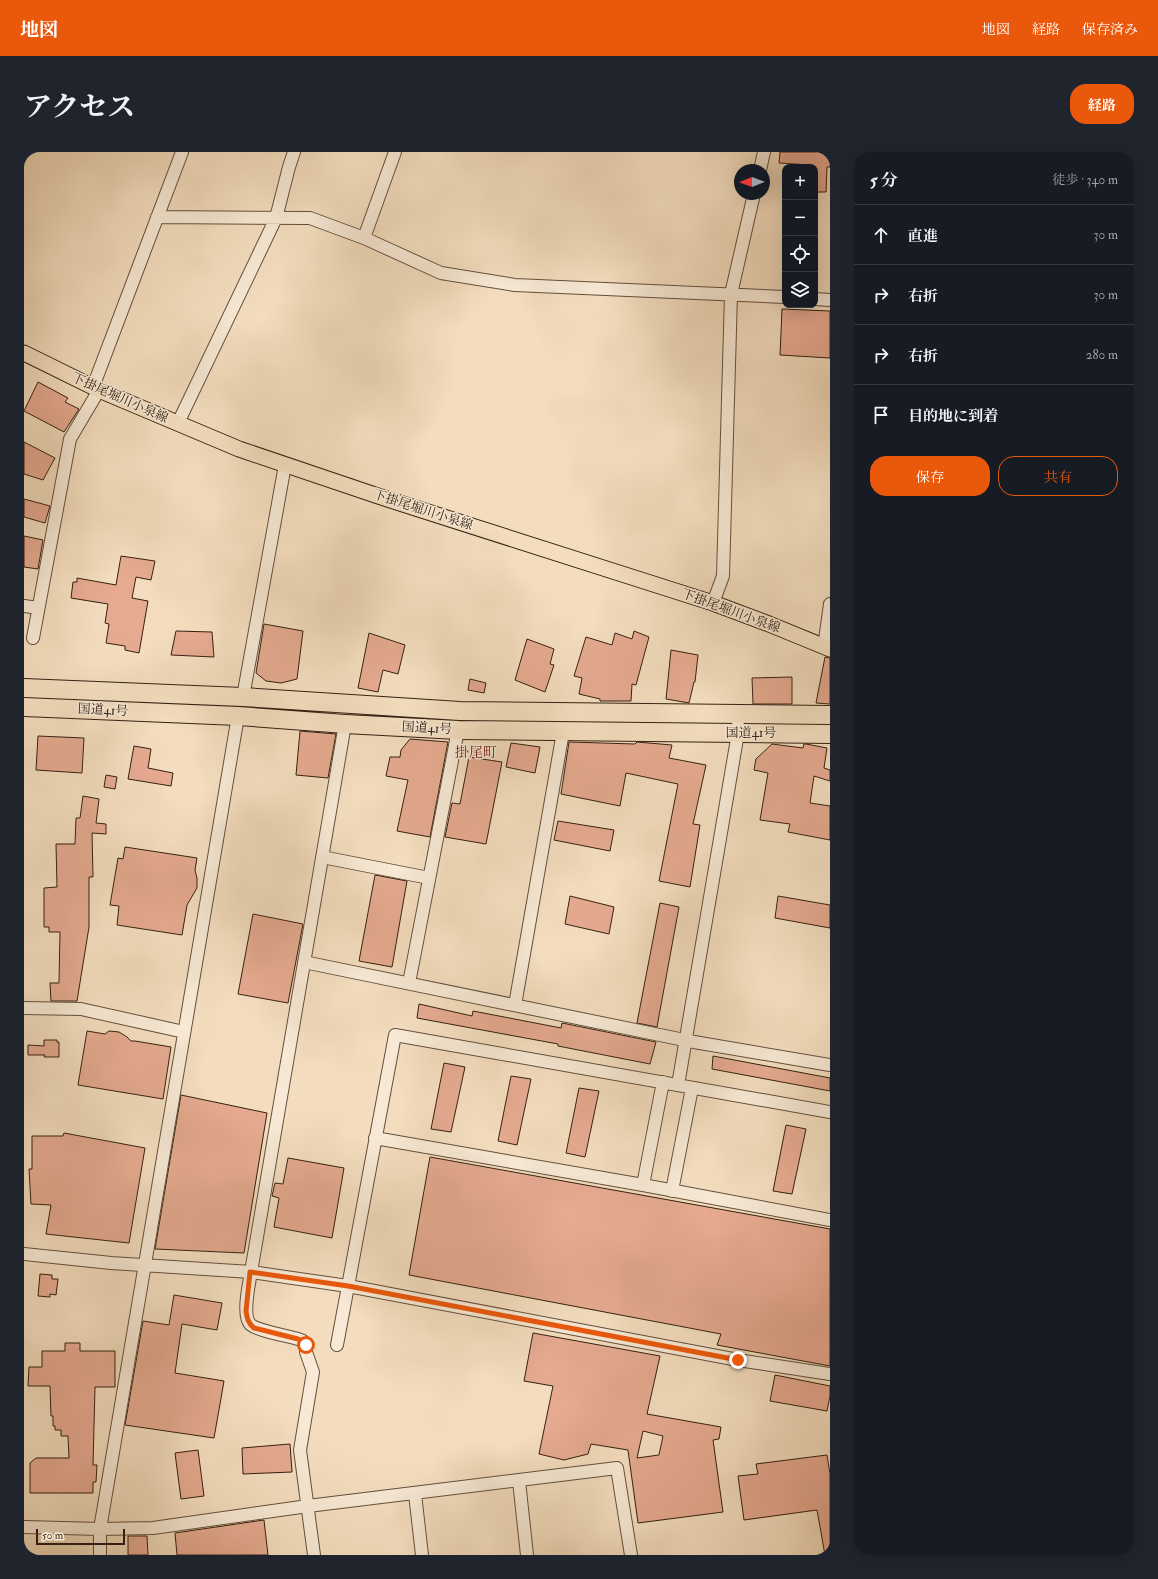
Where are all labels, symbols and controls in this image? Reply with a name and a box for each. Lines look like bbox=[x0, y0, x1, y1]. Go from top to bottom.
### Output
text: 地図 bbox=[20, 18, 58, 42]
text: 地図 bbox=[982, 21, 1010, 38]
text: 経路 bbox=[1032, 21, 1060, 38]
text: 保存済み bbox=[1082, 21, 1138, 38]
button: 経路 bbox=[1070, 84, 1134, 124]
text: アクセス bbox=[24, 90, 135, 125]
north arrow bbox=[734, 164, 770, 200]
map controls bbox=[782, 164, 818, 308]
button: + bbox=[782, 164, 818, 200]
text: 5 分 bbox=[870, 170, 898, 191]
text: 徒歩 · 340 m bbox=[1053, 172, 1118, 188]
button: − bbox=[782, 200, 818, 236]
icon: ahead bbox=[870, 224, 892, 246]
text: 直進 bbox=[908, 227, 938, 246]
text: 30 m bbox=[1094, 227, 1118, 243]
button: locate bbox=[782, 236, 818, 272]
button: layers bbox=[782, 272, 818, 308]
icon: right bbox=[870, 284, 892, 306]
text: 右折 bbox=[908, 287, 938, 306]
text: 30 m bbox=[1094, 287, 1118, 303]
icon: right bbox=[870, 344, 892, 366]
text: 右折 bbox=[908, 347, 938, 366]
text: 280 m bbox=[1086, 347, 1118, 363]
street label: 下掛尾堀川小泉線 bbox=[69, 370, 171, 426]
icon: arrive bbox=[870, 404, 892, 426]
text: 目的地に到着 bbox=[908, 407, 998, 426]
button: 保存 bbox=[870, 456, 990, 496]
button: 共有 bbox=[998, 456, 1118, 496]
street label: 下掛尾堀川小泉線 bbox=[371, 486, 475, 534]
street label: 下掛尾堀川小泉線 bbox=[679, 586, 783, 636]
street label: 国道41号 bbox=[77, 701, 129, 719]
street label: 国道41号 bbox=[401, 719, 453, 737]
street label: 国道41号 bbox=[726, 725, 776, 741]
district label: 掛尾町 bbox=[455, 744, 497, 761]
route start bbox=[297, 1336, 315, 1354]
route end bbox=[729, 1351, 747, 1369]
scale bar bbox=[36, 1527, 125, 1546]
text: 50 m bbox=[42, 1529, 63, 1542]

